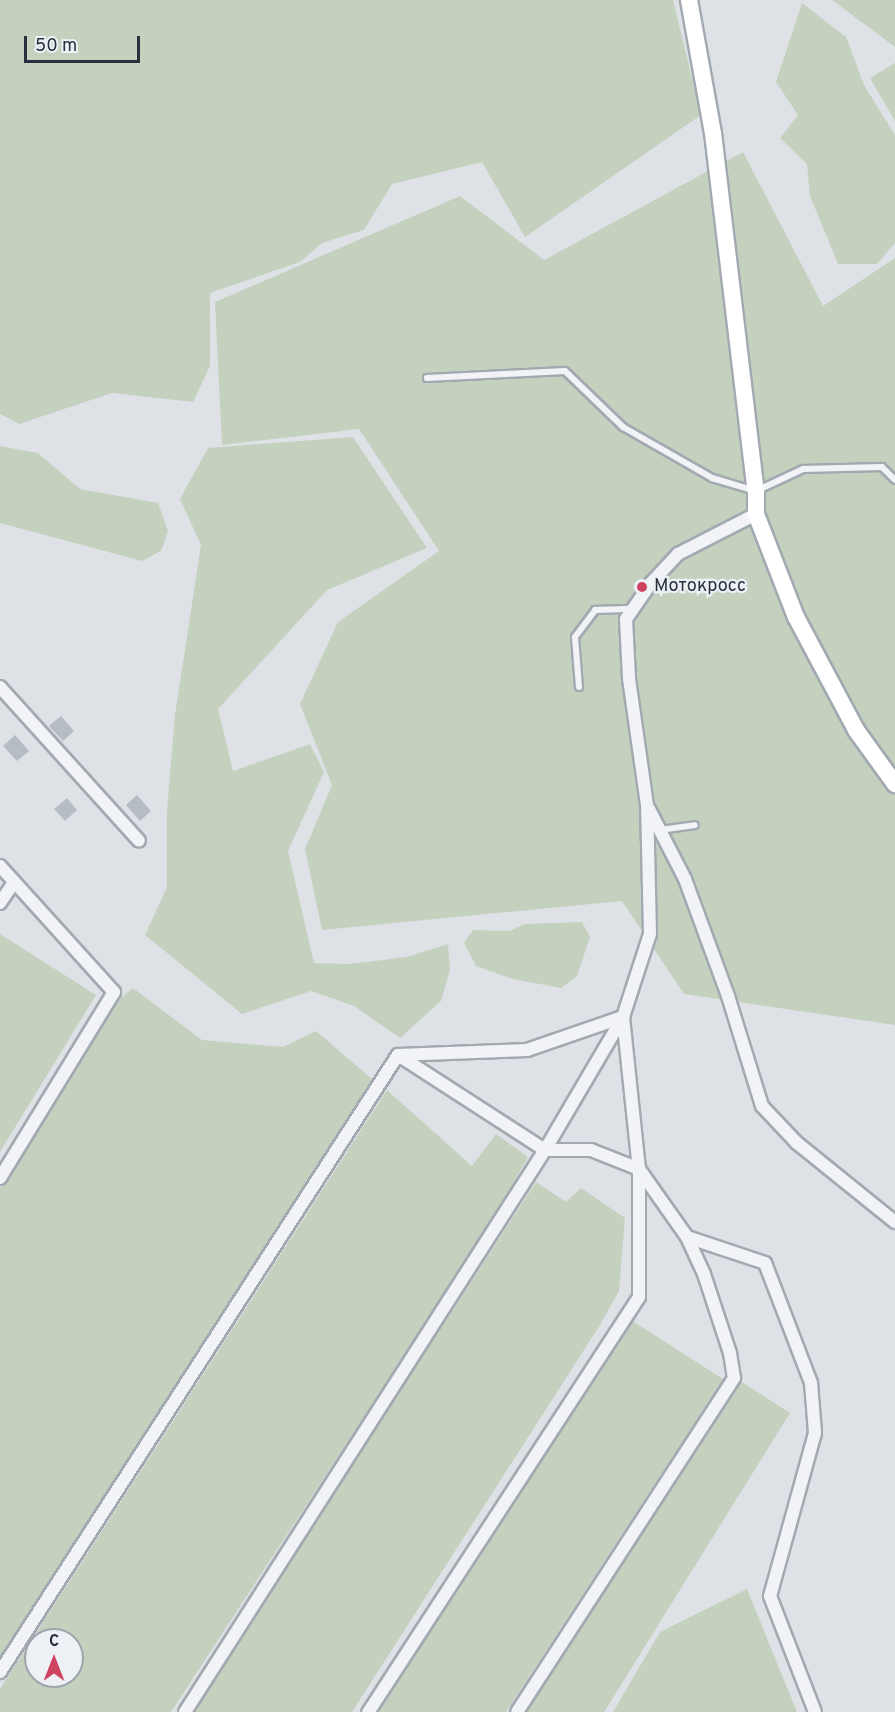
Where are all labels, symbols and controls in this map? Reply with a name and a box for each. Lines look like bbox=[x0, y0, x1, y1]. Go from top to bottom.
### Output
scale bar bbox=[27, 24, 142, 62]
text: 50 m bbox=[35, 35, 77, 58]
place label: Мотокросс bbox=[654, 576, 746, 598]
marker: Мотокросс bbox=[635, 580, 649, 594]
north arrow bbox=[24, 1628, 84, 1688]
text: С bbox=[49, 1632, 59, 1652]

